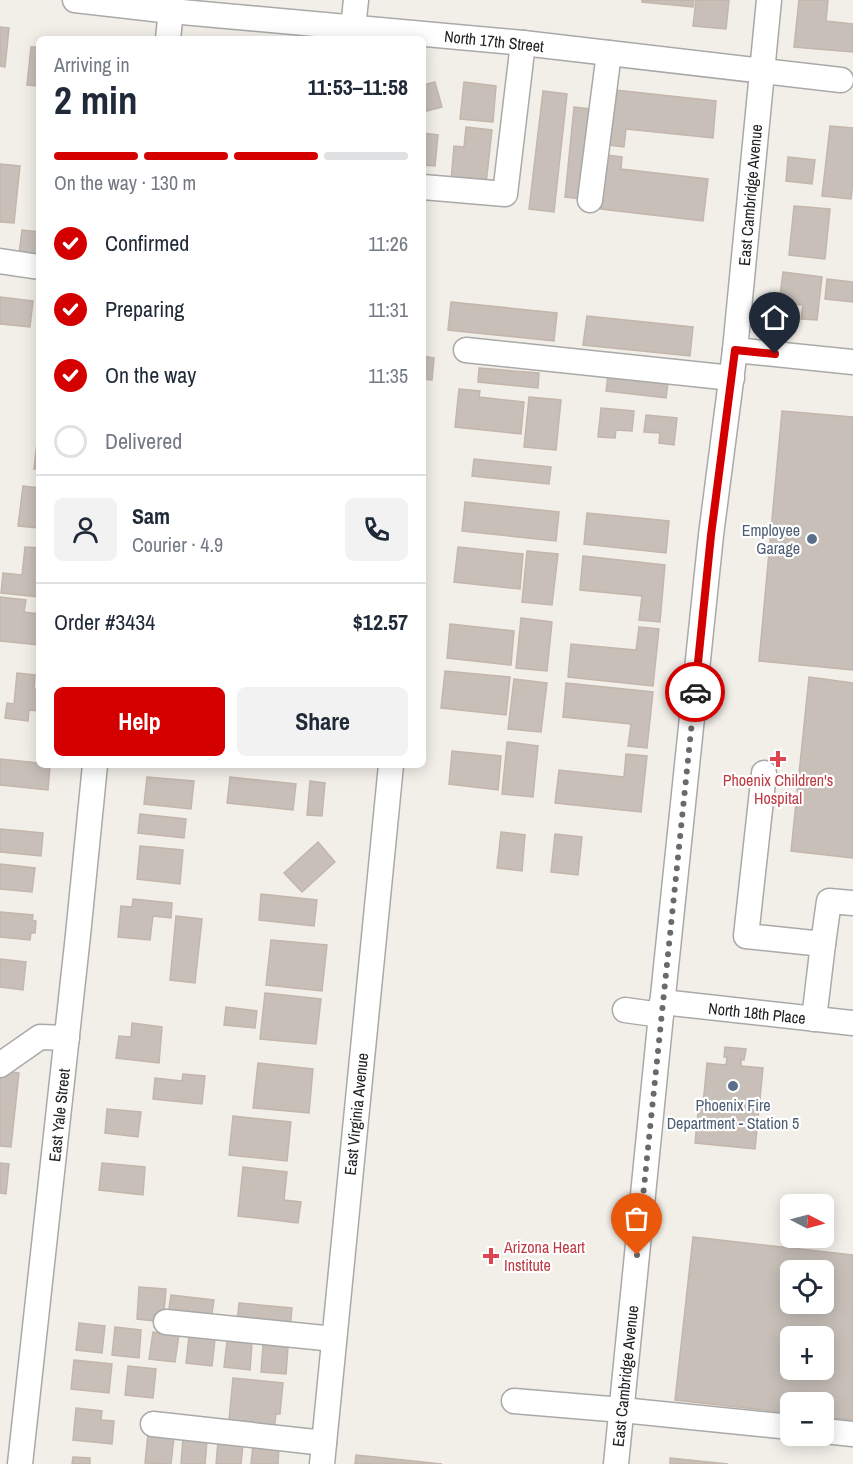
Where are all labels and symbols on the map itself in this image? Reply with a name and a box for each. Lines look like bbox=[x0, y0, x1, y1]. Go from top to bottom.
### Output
street label: North 17th Street bbox=[443, 25, 545, 57]
street label: East Cambridge Avenue bbox=[733, 123, 767, 267]
pin bbox=[749, 292, 800, 354]
place label: Employee Garage bbox=[742, 519, 800, 559]
marker: Employee Garage bbox=[805, 532, 819, 546]
courier bbox=[665, 662, 725, 722]
marker: Phoenix Children's Hospital bbox=[769, 750, 787, 768]
place label: Phoenix Children's Hospital bbox=[723, 769, 833, 809]
street label: North 18th Place bbox=[707, 997, 807, 1029]
street label: East Virginia Avenue bbox=[339, 1052, 373, 1176]
street label: East Yale Street bbox=[43, 1067, 75, 1163]
marker: Phoenix Fire Department - Station 5 bbox=[726, 1079, 740, 1093]
place label: Phoenix Fire Department - Station 5 bbox=[667, 1094, 799, 1134]
pin bbox=[611, 1193, 662, 1255]
north arrow bbox=[780, 1194, 834, 1248]
place label: Arizona Heart Institute bbox=[503, 1236, 585, 1276]
marker: Arizona Heart Institute bbox=[482, 1247, 500, 1265]
street label: East Cambridge Avenue bbox=[607, 1304, 643, 1448]

